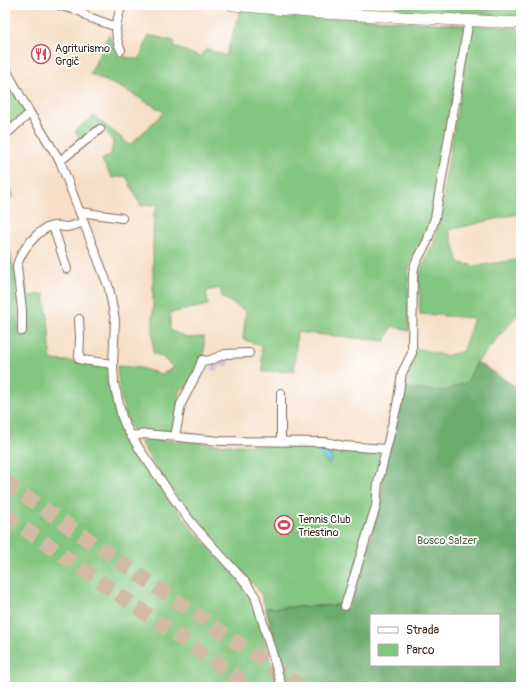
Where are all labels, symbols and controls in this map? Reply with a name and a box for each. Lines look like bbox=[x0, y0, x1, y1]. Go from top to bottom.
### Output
place label: Agriturismo Grgič bbox=[55, 42, 110, 68]
restaurant icon: Agriturismo Grgič bbox=[30, 43, 52, 65]
place label: Tennis Club Triestino bbox=[298, 513, 351, 539]
sports icon: Tennis Club Triestino bbox=[273, 514, 295, 536]
park label: Bosco Salzer bbox=[417, 534, 477, 547]
legend bbox=[370, 614, 500, 666]
text: Strada bbox=[406, 623, 440, 638]
text: Parco bbox=[406, 643, 435, 658]

